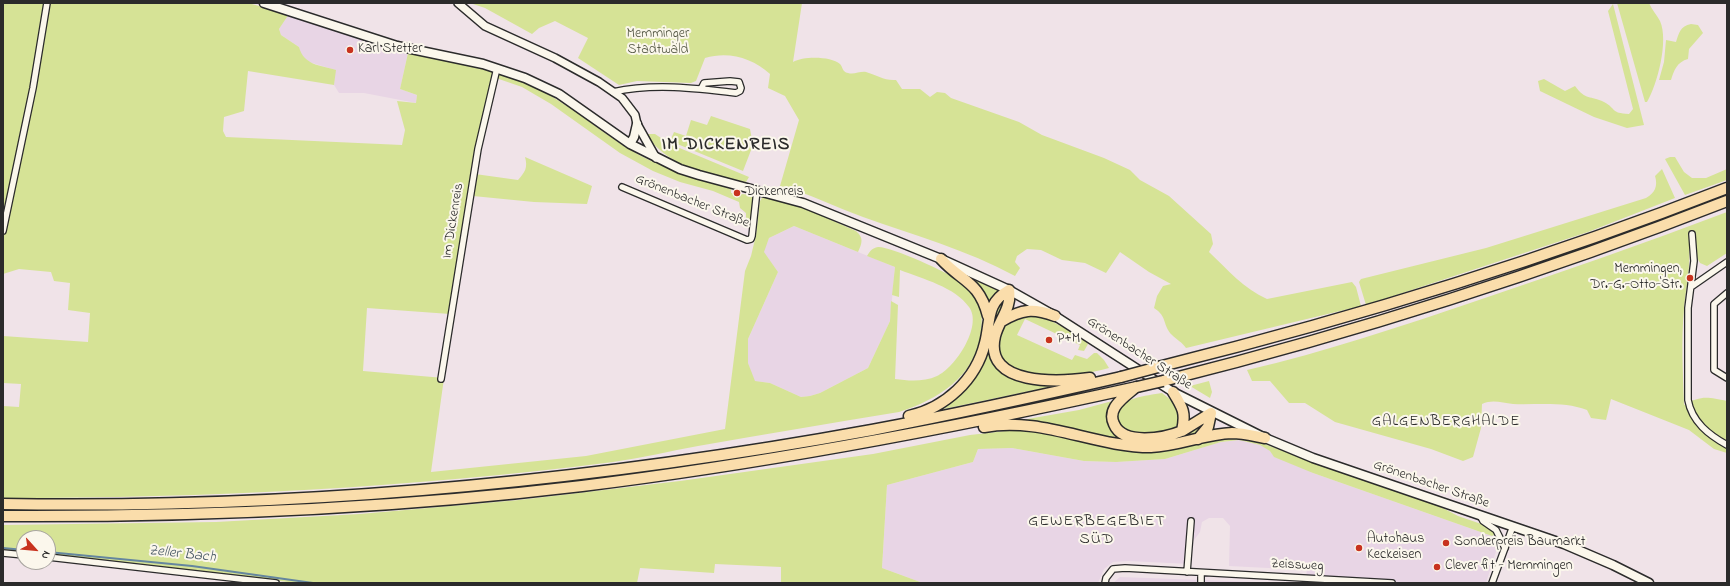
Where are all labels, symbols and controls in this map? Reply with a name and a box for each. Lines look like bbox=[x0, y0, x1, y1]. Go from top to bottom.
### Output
park label: Memminger Stadtwald bbox=[627, 27, 689, 60]
place label: Karl Stetter bbox=[358, 42, 423, 58]
marker: Karl Stetter bbox=[345, 45, 355, 55]
district label: IM DICKENREIS bbox=[662, 135, 790, 157]
street label: Grönenbacher Straße bbox=[632, 171, 752, 233]
street label: Im Dickenreis bbox=[440, 182, 468, 260]
place label: Dickenreis bbox=[745, 185, 804, 201]
marker: Dickenreis bbox=[732, 188, 742, 198]
place label: Memmingen, Dr.-G.-Otto-Str. bbox=[1590, 262, 1682, 294]
marker: Memmingen, Dr.-G.-Otto-Str. bbox=[1685, 273, 1695, 283]
street label: Grönenbacher Straße bbox=[1083, 314, 1195, 394]
place label: P+M bbox=[1057, 332, 1080, 348]
marker: P+M bbox=[1044, 335, 1054, 345]
district label: GALGENBERGHALDE bbox=[1372, 414, 1520, 432]
street label: Grönenbacher Straße bbox=[1371, 457, 1491, 513]
district label: GEWERBEGEBIET SÜD bbox=[1028, 512, 1166, 550]
north arrow bbox=[16, 530, 56, 570]
place label: Autohaus Keckeisen bbox=[1367, 532, 1424, 564]
place label: Sonderpreis Baumarkt bbox=[1454, 535, 1586, 551]
marker: Sonderpreis Baumarkt bbox=[1441, 538, 1451, 548]
water label: Zeller Bach bbox=[148, 543, 216, 567]
marker: Autohaus Keckeisen bbox=[1354, 543, 1364, 553]
text: N bbox=[37, 548, 55, 562]
street label: Zeissweg bbox=[1270, 556, 1324, 576]
place label: Clever fit - Memmingen bbox=[1445, 559, 1573, 575]
marker: Clever fit - Memmingen bbox=[1432, 562, 1442, 572]

